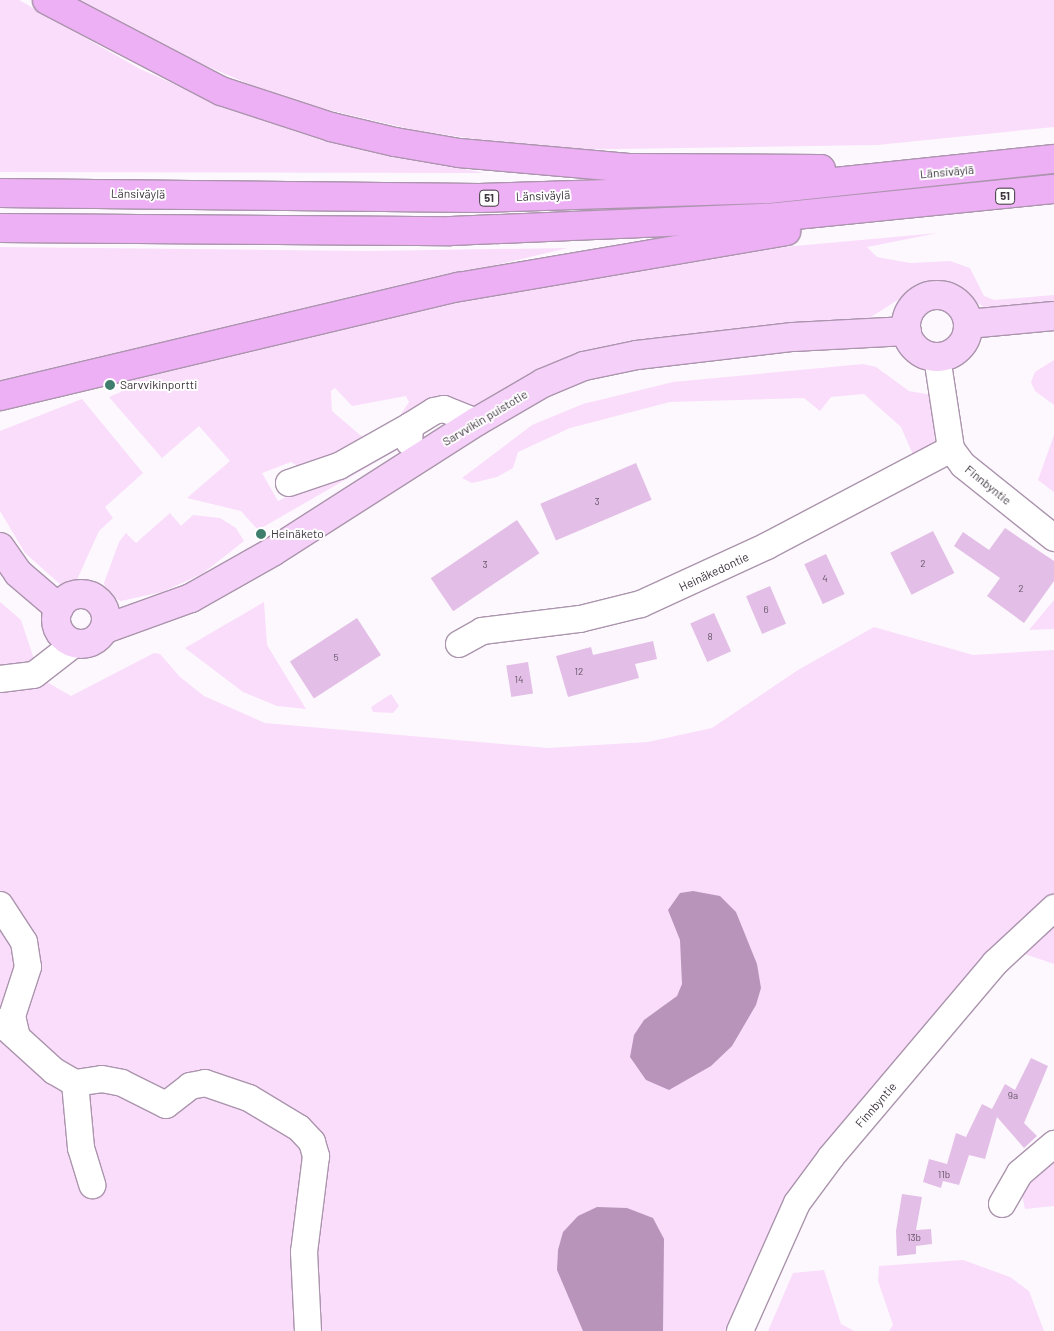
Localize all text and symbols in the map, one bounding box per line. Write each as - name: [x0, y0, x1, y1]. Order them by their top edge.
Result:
- street label: Länsiväylä: [919, 162, 975, 182]
- street label: Länsiväylä: [111, 186, 165, 202]
- street label: Länsiväylä: [516, 188, 570, 204]
- road number: 51: [995, 188, 1015, 205]
- road number: 51: [479, 190, 499, 207]
- place label: Sarvvikinportti: [120, 378, 197, 392]
- marker: Sarvvikinportti: [104, 379, 116, 391]
- street label: Sarvvikin puistotie: [440, 387, 530, 449]
- street label: Finnbyntie: [962, 462, 1014, 508]
- house number: 3: [594, 496, 600, 508]
- place label: Heinäketo: [271, 527, 324, 541]
- marker: Heinäketo: [255, 528, 267, 540]
- street label: Heinäkedontie: [677, 550, 751, 594]
- house number: 2: [920, 558, 926, 570]
- house number: 3: [482, 559, 488, 571]
- house number: 4: [822, 573, 828, 585]
- house number: 2: [1018, 583, 1024, 595]
- house number: 6: [763, 604, 769, 616]
- house number: 8: [707, 631, 713, 643]
- house number: 5: [333, 652, 339, 664]
- house number: 12: [575, 666, 583, 678]
- house number: 14: [514, 674, 524, 686]
- street label: Finnbyntie: [853, 1079, 899, 1131]
- house number: 9a: [1008, 1090, 1018, 1102]
- house number: 11b: [938, 1169, 950, 1181]
- house number: 13b: [907, 1232, 921, 1244]

